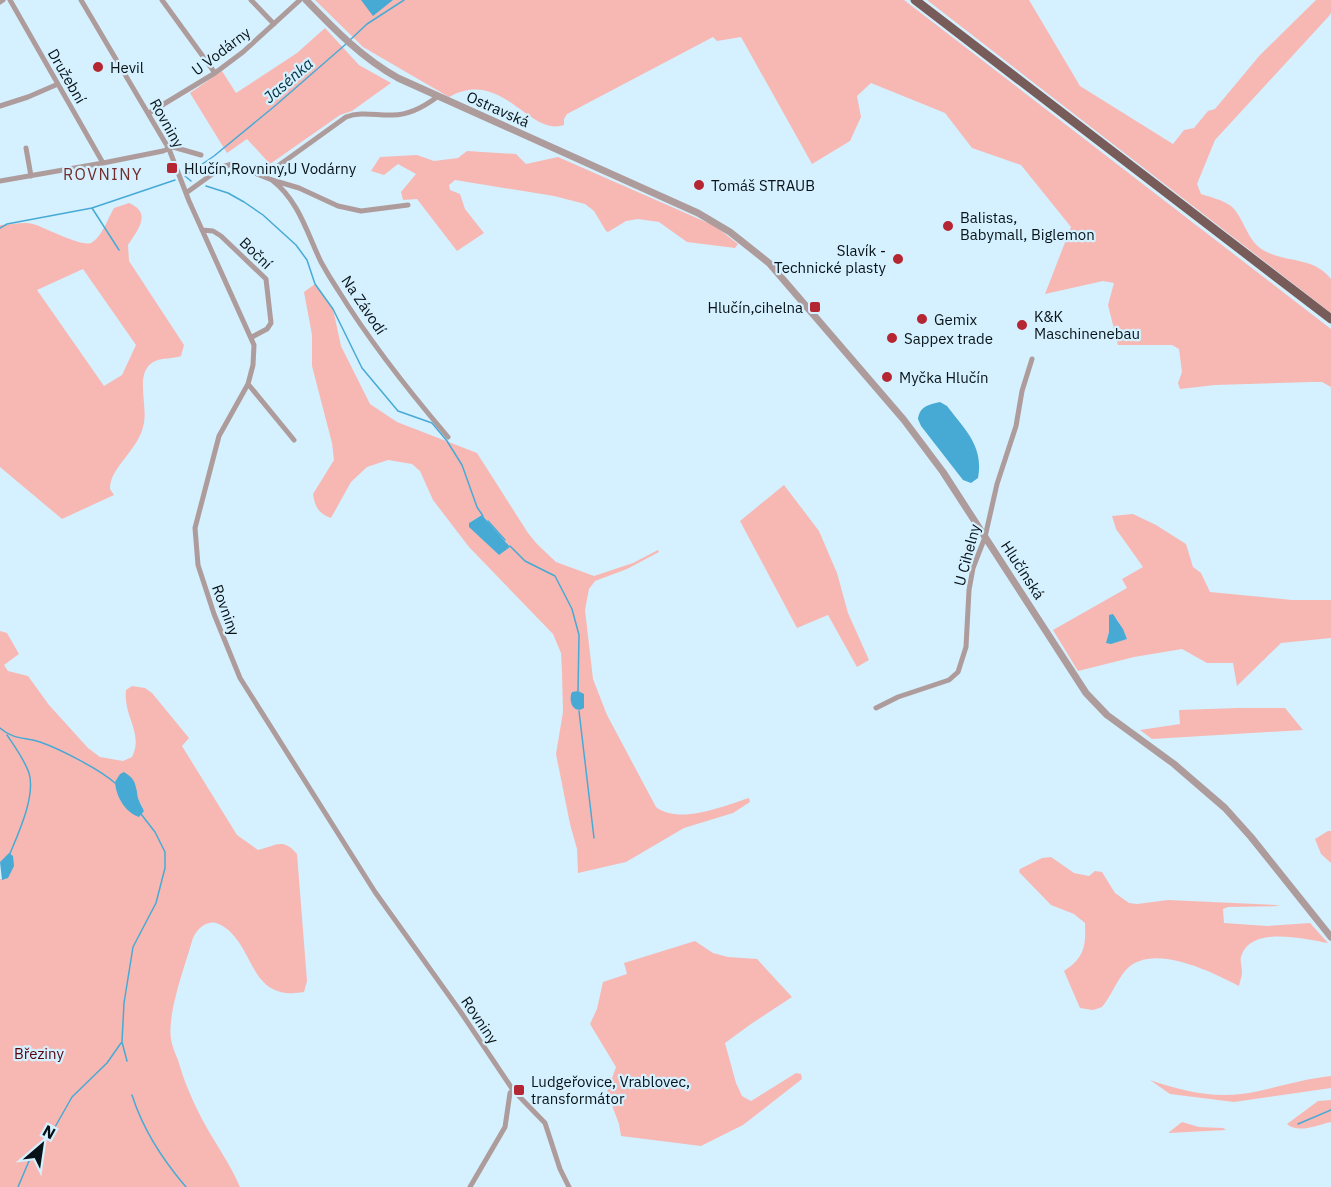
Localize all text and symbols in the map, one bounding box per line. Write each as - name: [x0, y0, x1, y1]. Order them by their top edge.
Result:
- street label: U Vodárny: [188, 22, 255, 79]
- street label: Družební: [44, 45, 90, 107]
- water label: Jasénka: [259, 53, 317, 107]
- place label: Hevil: [110, 58, 144, 77]
- marker: Hevil: [91, 60, 105, 74]
- street label: Ostravská: [464, 87, 532, 131]
- street label: Rovniny: [146, 95, 188, 151]
- place label: Hlučín,Rovniny,U Vodárny: [184, 159, 357, 178]
- marker: Hlučín,Rovniny,U Vodárny: [165, 161, 179, 175]
- district label: ROVNINY: [63, 164, 143, 184]
- place label: Tomáš STRAUB: [711, 176, 815, 195]
- marker: Tomáš STRAUB: [692, 178, 706, 192]
- place label: Balistas, Babymall, Biglemon: [960, 208, 1095, 244]
- marker: Balistas, Babymall, Biglemon: [941, 219, 955, 233]
- street label: Boční: [236, 233, 276, 273]
- place label: Slavík - Technické plasty: [774, 241, 887, 277]
- marker: Slavík - Technické plasty: [891, 252, 905, 266]
- street label: Na Závodí: [337, 272, 391, 338]
- place label: Hlučín,cihelna: [707, 298, 803, 317]
- marker: Hlučín,cihelna: [808, 300, 822, 314]
- place label: K&K Maschinenebau: [1034, 307, 1140, 343]
- place label: Gemix: [934, 310, 978, 329]
- marker: Gemix: [915, 312, 929, 326]
- marker: K&K Maschinenebau: [1015, 318, 1029, 332]
- place label: Sappex trade: [904, 329, 993, 348]
- marker: Sappex trade: [885, 331, 899, 345]
- place label: Myčka Hlučín: [899, 368, 989, 387]
- marker: Myčka Hlučín: [880, 370, 894, 384]
- street label: U Cihelny: [950, 521, 985, 588]
- street label: Hlučínská: [997, 537, 1049, 603]
- street label: Rovniny: [208, 582, 244, 639]
- street label: Rovniny: [457, 993, 503, 1048]
- park label: Březiny: [14, 1044, 65, 1063]
- place label: Ludgeřovice, Vrablovec, transformátor: [531, 1072, 690, 1108]
- marker: Ludgeřovice, Vrablovec, transformátor: [512, 1083, 526, 1097]
- north arrow: [12, 1115, 72, 1175]
- text: N: [39, 1120, 59, 1143]

